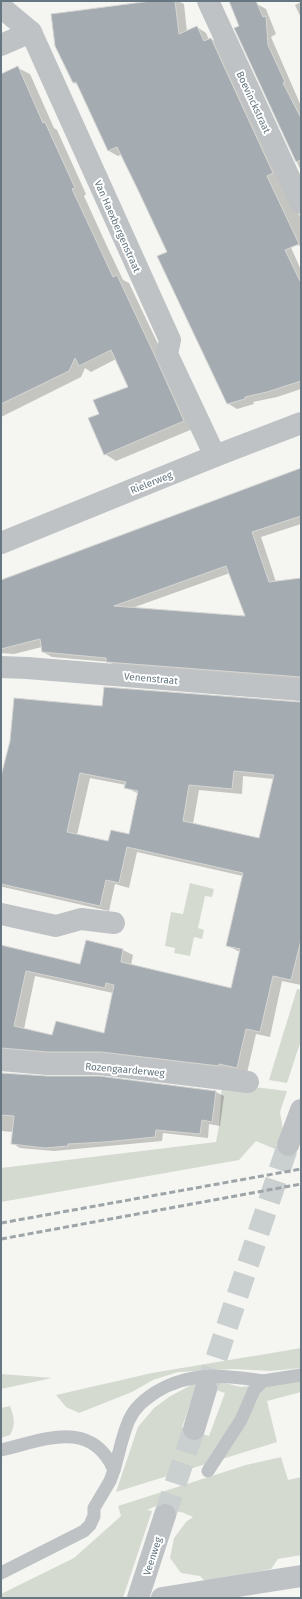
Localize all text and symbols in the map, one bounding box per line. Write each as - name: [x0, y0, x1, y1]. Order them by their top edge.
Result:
- street label: Boevinckstraat: [233, 70, 273, 136]
- street label: Van Haexbergenstraat: [91, 179, 143, 275]
- street label: Rielerweg: [129, 469, 175, 497]
- street label: Venenstraat: [123, 671, 179, 687]
- street label: Rozengaarderweg: [85, 1061, 166, 1080]
- street label: Veenweg: [141, 1535, 165, 1577]

